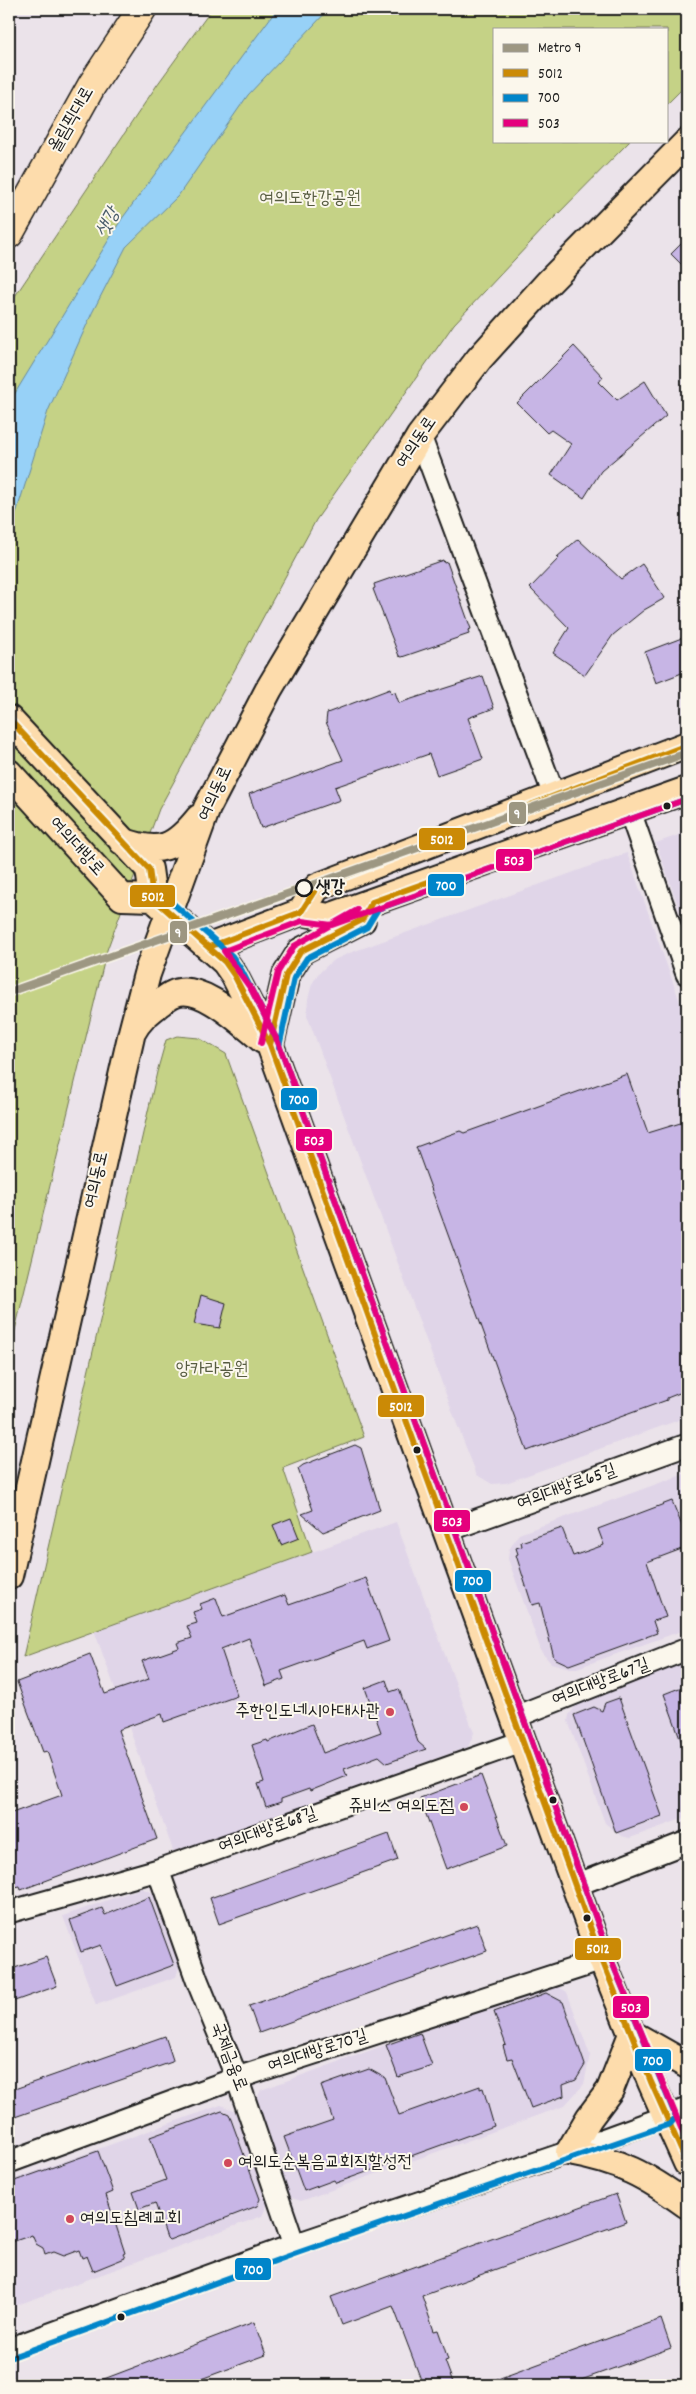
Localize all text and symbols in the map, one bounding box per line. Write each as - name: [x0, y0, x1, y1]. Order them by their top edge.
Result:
- legend: [493, 28, 668, 142]
- text: Metro 9: [538, 38, 581, 60]
- text: 5012: [538, 64, 563, 86]
- street label: 올림픽대로: [43, 82, 101, 158]
- text: 700: [538, 88, 560, 110]
- text: 503: [538, 114, 560, 136]
- park label: 여의도한강공원: [259, 187, 361, 212]
- water label: 샛강: [90, 201, 129, 243]
- street label: 여의동로: [390, 412, 444, 474]
- street label: 여의동로: [192, 762, 240, 826]
- line badge: 9: [508, 801, 527, 825]
- unlabelled marker: [662, 801, 672, 811]
- text: 9: [514, 805, 520, 825]
- street label: 여의대방로: [42, 812, 110, 882]
- line badge: 5012: [418, 827, 466, 851]
- text: 5012: [430, 831, 454, 851]
- line badge: 503: [495, 848, 533, 872]
- text: 503: [504, 852, 524, 872]
- line badge: 700: [427, 873, 465, 897]
- place label: 샛강: [315, 876, 345, 901]
- text: 700: [436, 877, 456, 897]
- marker: 샛강: [295, 879, 313, 897]
- line badge: 5012: [129, 884, 176, 908]
- text: 5012: [141, 888, 165, 908]
- line badge: 9: [169, 920, 188, 944]
- text: 9: [175, 924, 181, 944]
- line badge: 700: [280, 1087, 318, 1111]
- text: 700: [289, 1091, 309, 1111]
- line badge: 503: [295, 1128, 333, 1152]
- text: 503: [304, 1132, 324, 1152]
- street label: 여의동로: [78, 1149, 116, 1211]
- park label: 앙카라공원: [176, 1358, 248, 1383]
- line badge: 5012: [377, 1394, 425, 1418]
- text: 5012: [389, 1398, 413, 1418]
- unlabelled marker: [412, 1445, 422, 1455]
- street label: 여의대방로65길: [514, 1458, 621, 1518]
- line badge: 503: [433, 1509, 471, 1533]
- text: 503: [442, 1513, 462, 1533]
- line badge: 700: [454, 1569, 492, 1593]
- text: 700: [463, 1572, 483, 1592]
- street label: 여의대방로67길: [549, 1653, 654, 1713]
- place label: 주한인도네시아대사관: [235, 1700, 380, 1725]
- marker: 주한인도네시아대사관: [384, 1706, 396, 1718]
- place label: 쥬비스 여의도점: [348, 1795, 455, 1820]
- unlabelled marker: [548, 1795, 558, 1805]
- street label: 여의대방로68길: [215, 1801, 321, 1860]
- marker: 쥬비스 여의도점: [458, 1801, 470, 1813]
- unlabelled marker: [582, 1913, 592, 1923]
- line badge: 5012: [574, 1937, 622, 1961]
- text: 5012: [586, 1940, 610, 1960]
- line badge: 503: [612, 1995, 650, 2019]
- text: 503: [621, 1999, 641, 2019]
- street label: 국제금융로: [203, 2019, 253, 2095]
- street label: 여의대방로70길: [265, 2024, 372, 2080]
- line badge: 700: [634, 2048, 672, 2072]
- text: 700: [643, 2052, 663, 2072]
- place label: 여의도순복음교회직할성전: [238, 2151, 412, 2176]
- marker: 여의도순복음교회직할성전: [222, 2157, 234, 2169]
- place label: 여의도침례교회: [80, 2207, 181, 2232]
- marker: 여의도침례교회: [64, 2213, 76, 2225]
- line badge: 700: [234, 2257, 272, 2281]
- text: 700: [243, 2261, 263, 2281]
- unlabelled marker: [116, 2312, 126, 2322]

